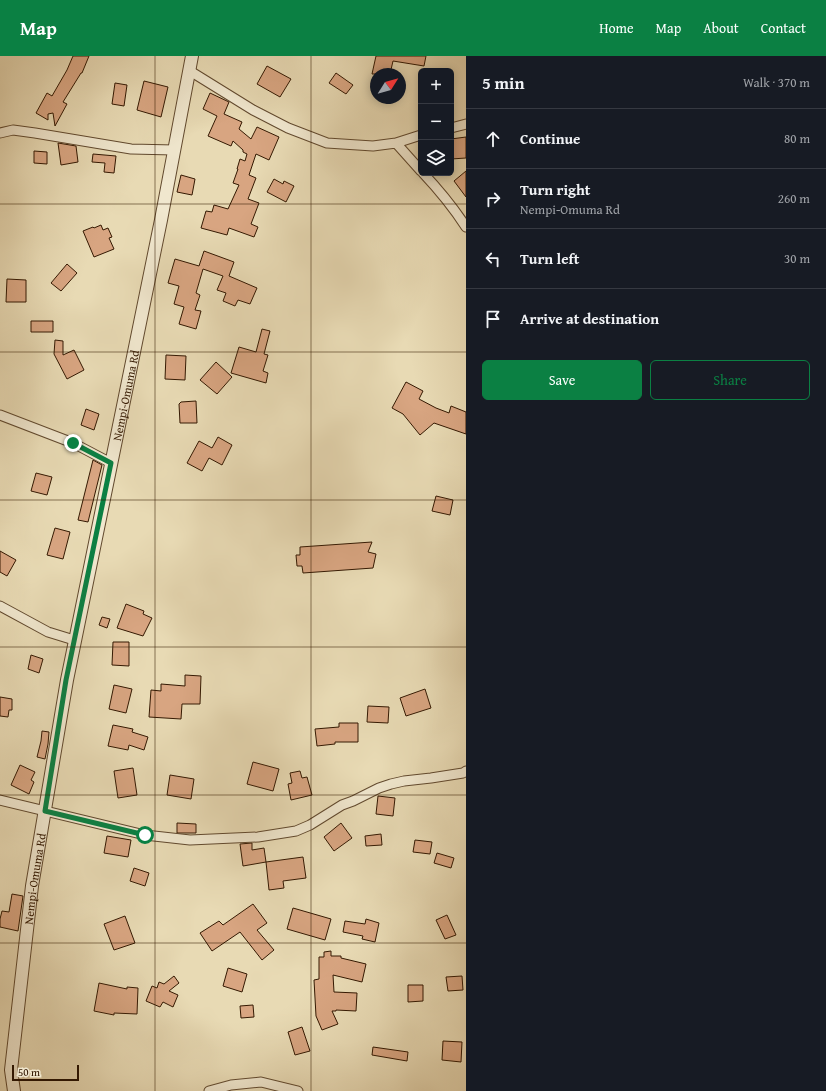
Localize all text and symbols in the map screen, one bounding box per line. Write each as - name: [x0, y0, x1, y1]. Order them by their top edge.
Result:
- text: Map: [20, 14, 57, 42]
- text: Home: [599, 18, 634, 38]
- text: Map: [656, 18, 681, 38]
- text: About: [703, 18, 739, 38]
- text: Contact: [761, 18, 806, 38]
- north arrow: [370, 68, 406, 104]
- map controls: [418, 68, 454, 176]
- button: +: [418, 68, 454, 104]
- text: 5 min: [482, 70, 524, 95]
- text: Walk · 370 m: [743, 73, 810, 92]
- button: −: [418, 104, 454, 140]
- icon: ahead: [482, 128, 504, 150]
- text: Continue: [520, 128, 581, 149]
- text: 80 m: [784, 129, 810, 148]
- button: layers: [418, 140, 454, 176]
- text: Turn right: [520, 179, 591, 200]
- icon: right: [482, 188, 504, 210]
- text: 260 m: [778, 189, 810, 208]
- text: Nempi-Omuma Rd: [520, 200, 620, 219]
- icon: left: [482, 248, 504, 270]
- text: Turn left: [520, 248, 579, 269]
- text: 30 m: [784, 249, 810, 268]
- icon: arrive: [482, 308, 504, 330]
- text: Arrive at destination: [520, 308, 659, 329]
- street label: Nempi-Omuma Rd: [108, 348, 143, 442]
- button: Save: [482, 360, 642, 400]
- button: Share: [650, 360, 810, 400]
- route end: [64, 434, 82, 452]
- route start: [136, 826, 154, 844]
- street label: Nempi-Omuma Rd: [19, 831, 49, 925]
- scale bar: [12, 1063, 79, 1082]
- text: 50 m: [18, 1064, 40, 1080]

